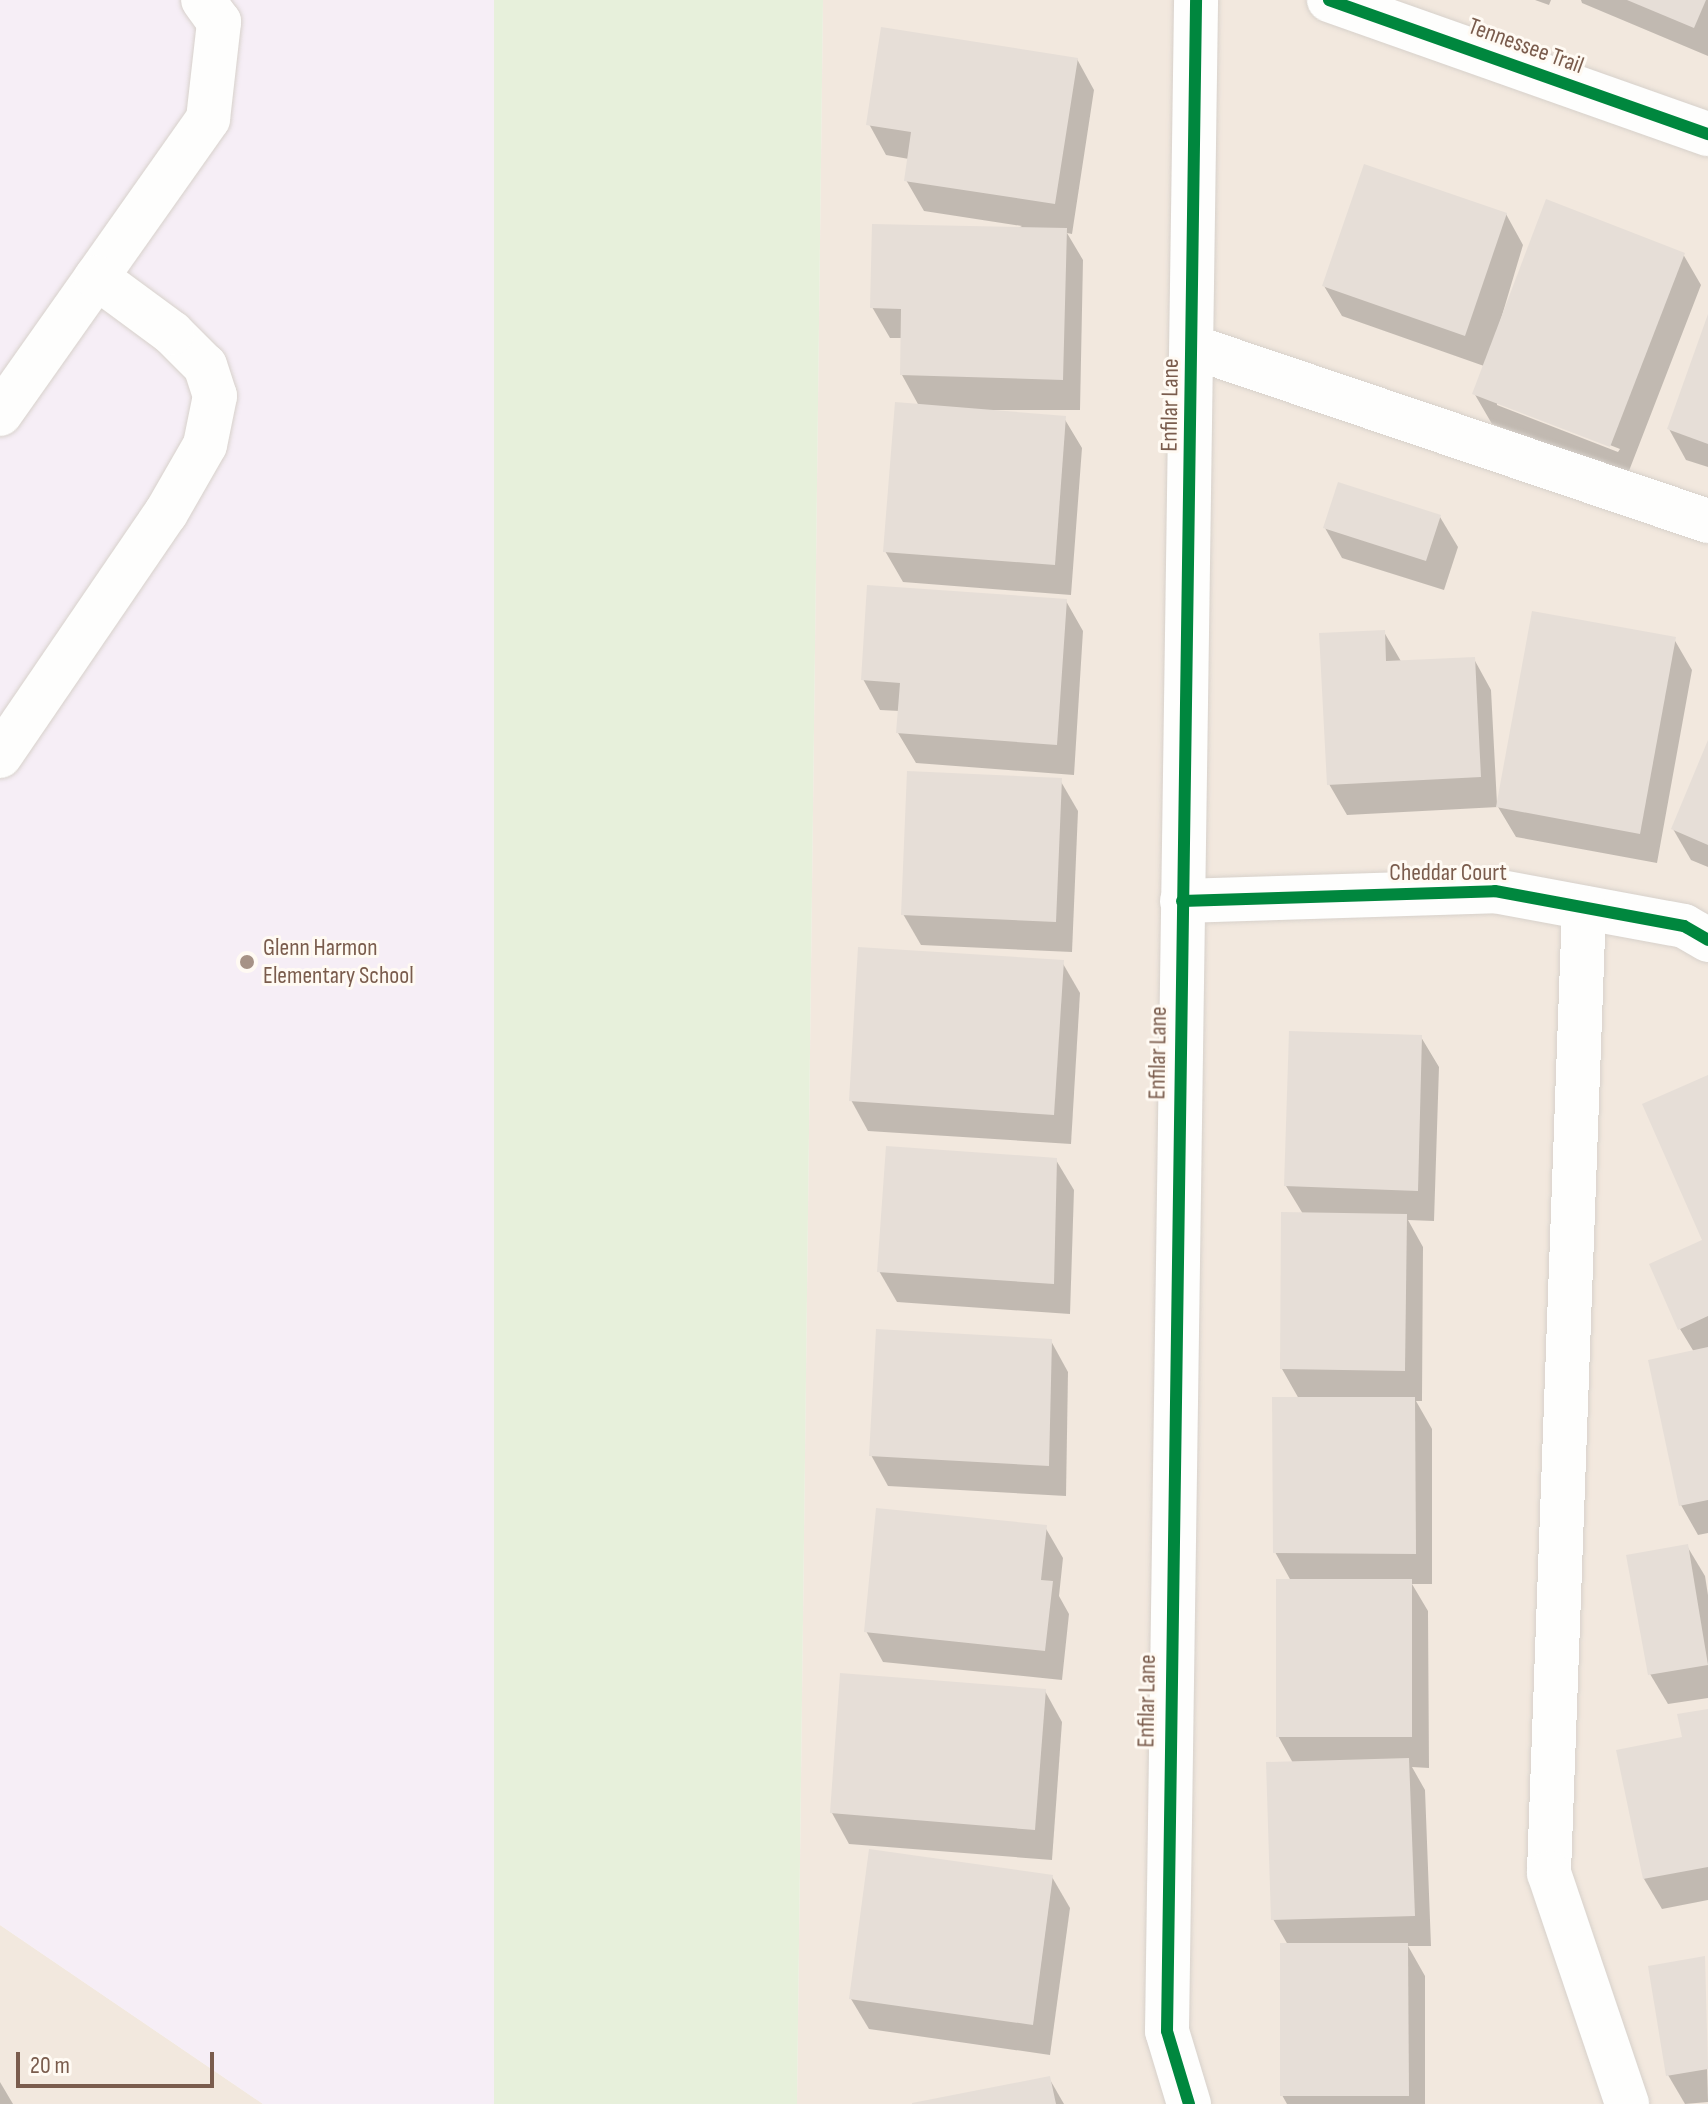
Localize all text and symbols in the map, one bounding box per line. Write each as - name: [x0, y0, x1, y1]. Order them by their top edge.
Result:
- street label: Tennessee Trail: [1464, 12, 1588, 80]
- street label: Enfilar Lane: [1155, 358, 1185, 452]
- street label: Cheddar Court: [1389, 859, 1507, 887]
- place label: Glenn Harmon Elementary School: [263, 934, 414, 990]
- marker: Glenn Harmon Elementary School: [238, 953, 256, 971]
- street label: Enfilar Lane: [1143, 1006, 1173, 1100]
- street label: Enfilar Lane: [1132, 1654, 1162, 1748]
- scale bar: [20, 2036, 218, 2086]
- text: 20 m: [30, 2051, 70, 2080]

